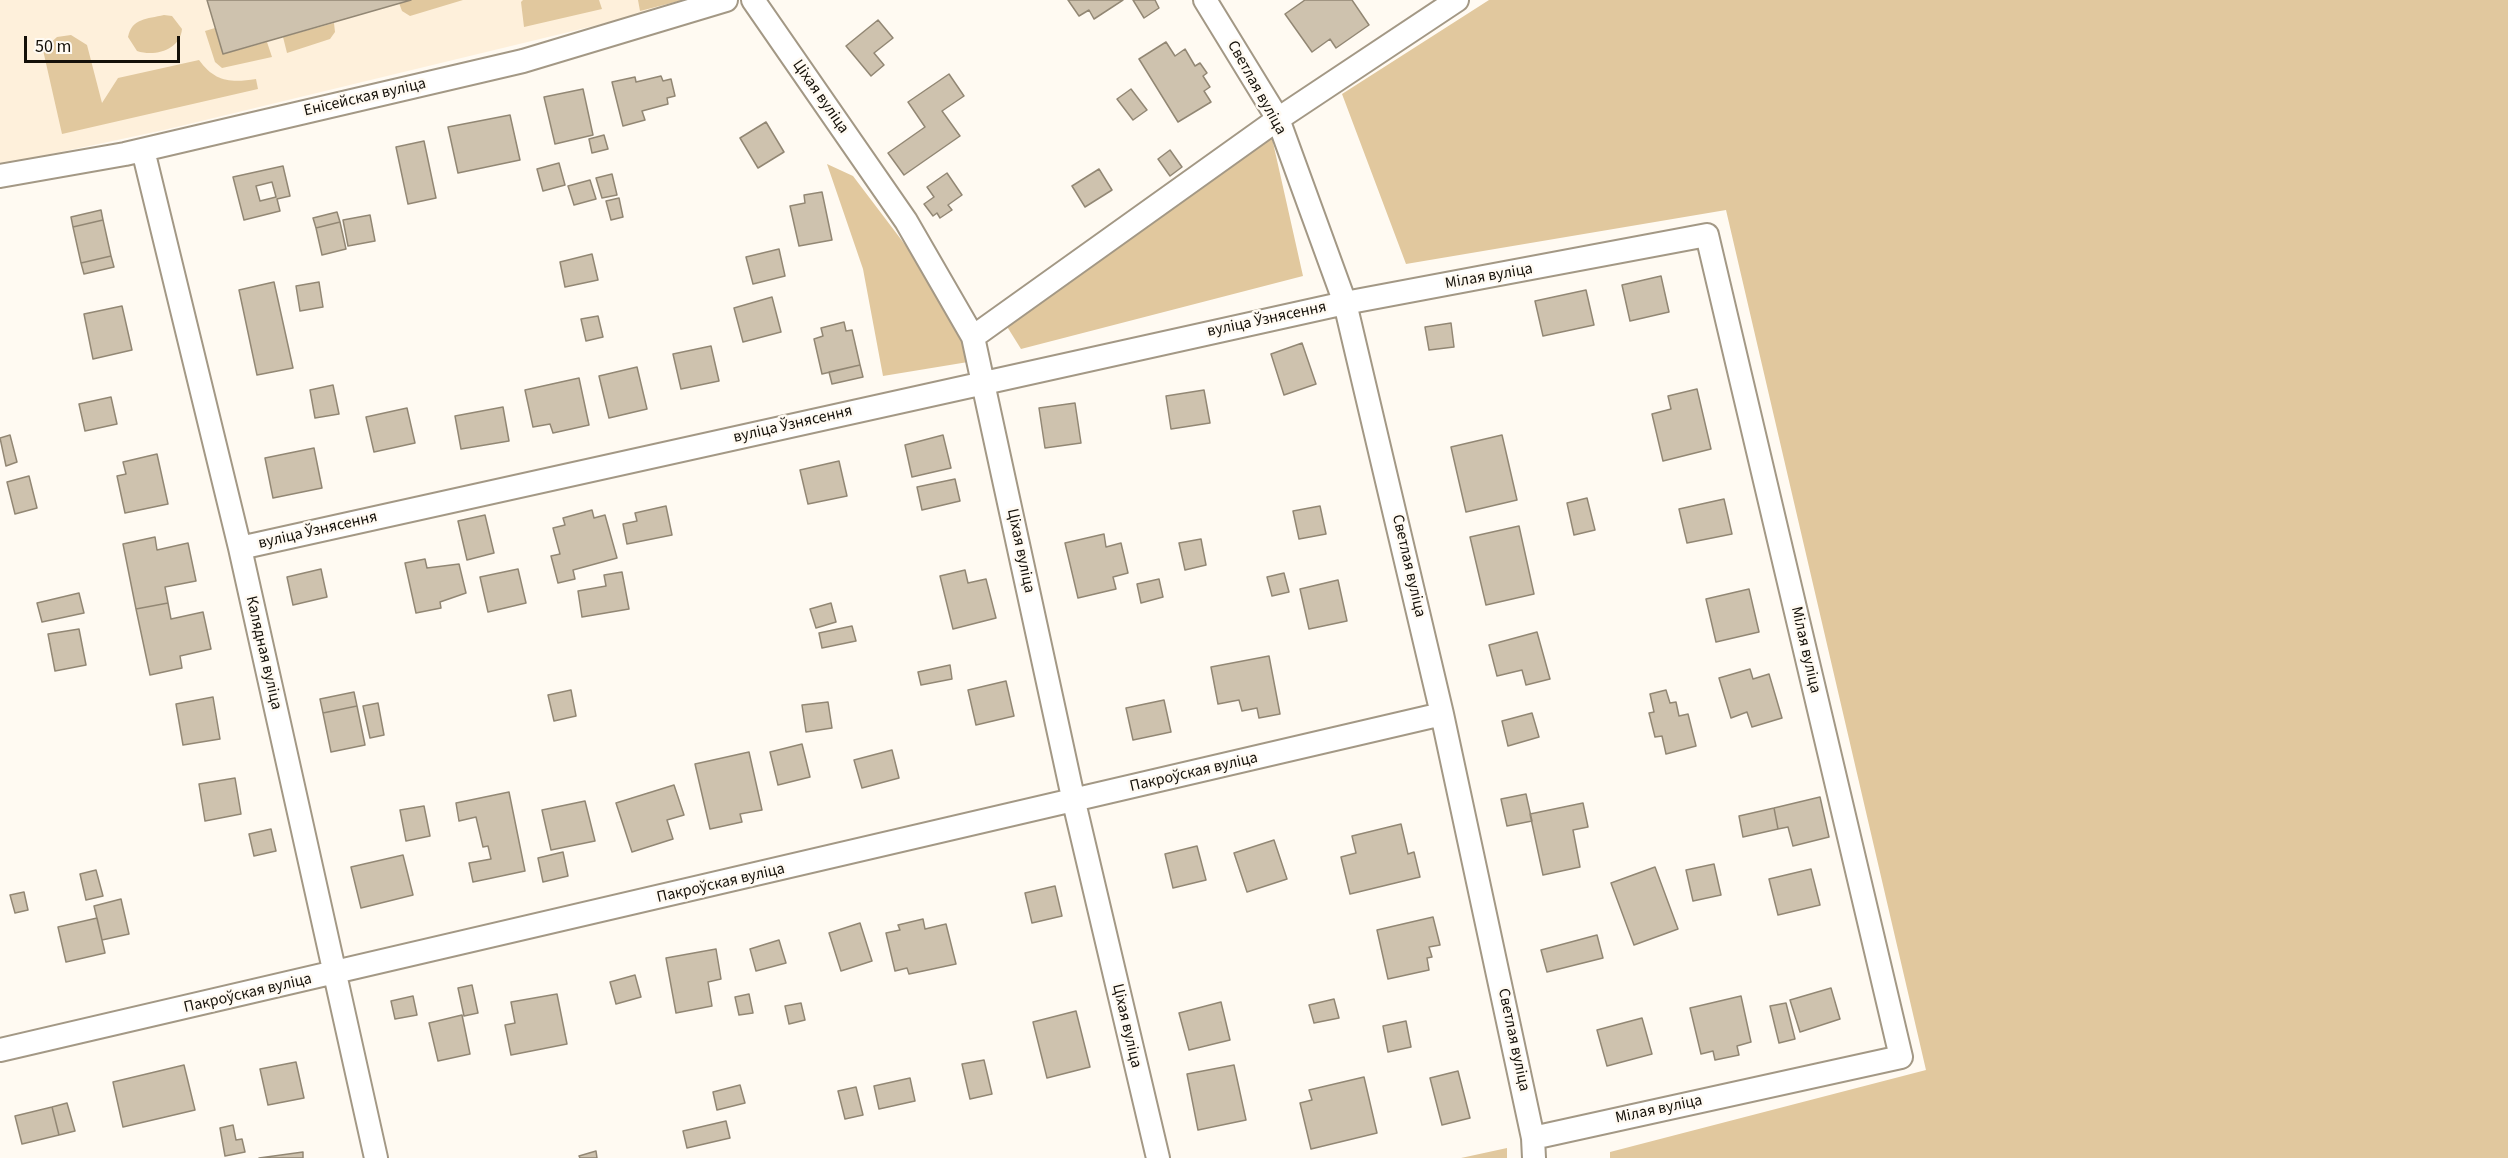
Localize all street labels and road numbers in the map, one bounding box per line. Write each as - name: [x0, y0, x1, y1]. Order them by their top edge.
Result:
- street label: Светлая вуліца: [1222, 38, 1290, 138]
- street label: Ціхая вуліца: [788, 56, 852, 138]
- street label: Енісейская вуліца: [302, 75, 428, 121]
- street label: Мілая вуліца: [1444, 260, 1534, 294]
- street label: вуліца Ўзнясення: [1206, 298, 1328, 342]
- street label: вуліца Ўзнясення: [732, 402, 854, 448]
- street label: Ціхая вуліца: [1002, 507, 1038, 595]
- street label: вуліца Ўзнясення: [257, 508, 379, 554]
- street label: Светлая вуліца: [1387, 513, 1429, 619]
- street label: Калядная вуліца: [241, 594, 285, 712]
- street label: Мілая вуліца: [1786, 605, 1824, 695]
- street label: Пакроўская вуліца: [1128, 749, 1260, 797]
- street label: Пакроўская вуліца: [655, 860, 787, 908]
- street label: Пакроўская вуліца: [182, 970, 314, 1018]
- street label: Ціхая вуліца: [1107, 982, 1145, 1070]
- street label: Светлая вуліца: [1493, 987, 1533, 1093]
- street label: Мілая вуліца: [1614, 1091, 1704, 1129]

